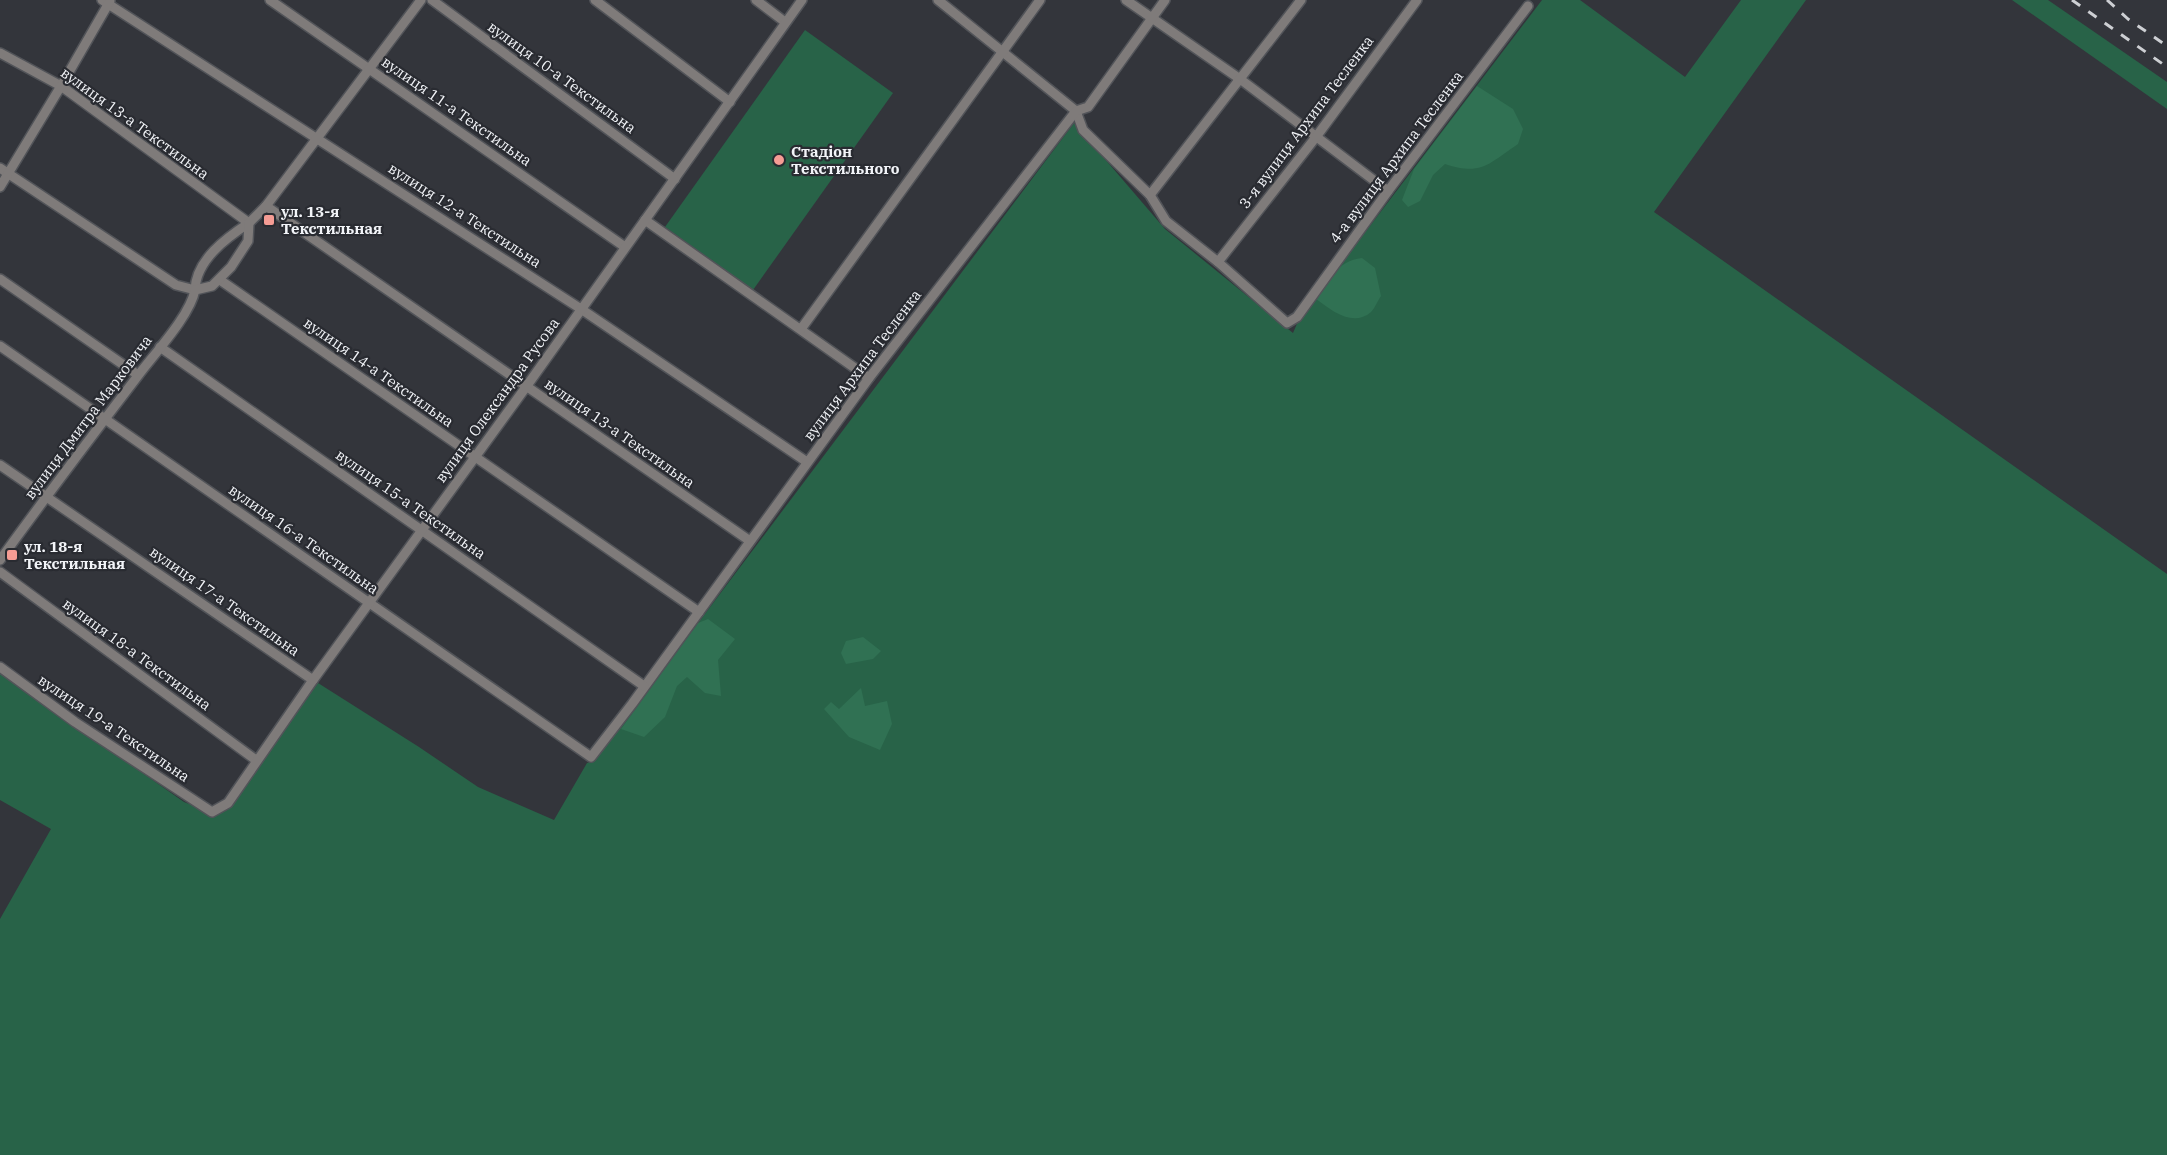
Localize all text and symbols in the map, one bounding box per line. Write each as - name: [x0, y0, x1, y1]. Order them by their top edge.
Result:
- street label: вулиця 10-а Текстильна: [484, 17, 640, 137]
- street label: 3-я вулиця Архипа Тесленка: [1235, 32, 1377, 212]
- street label: вулиця 11-а Текстильна: [378, 52, 536, 170]
- street label: вулиця 13-а Текстильна: [57, 63, 213, 183]
- street label: 4-а вулиця Архипа Тесленка: [1325, 67, 1467, 247]
- place label: Стадіон Текстильного: [791, 142, 900, 178]
- marker: Стадіон Текстильного: [772, 153, 786, 167]
- street label: вулиця 12-а Текстильна: [385, 158, 545, 272]
- place label: ул. 13-я Текстильная: [280, 202, 382, 238]
- marker: ул. 13-я Текстильная: [262, 213, 276, 227]
- street label: вулиця Архипа Тесленка: [799, 286, 925, 444]
- street label: вулиця 14-а Текстильна: [300, 313, 458, 431]
- street label: вулиця Олександра Русова: [431, 314, 563, 486]
- street label: вулиця Дмитра Марковича: [20, 331, 156, 503]
- street label: вулиця 13-а Текстильна: [541, 374, 699, 492]
- street label: вулиця 15-а Текстильна: [332, 445, 490, 563]
- street label: вулиця 16-а Текстильна: [225, 480, 383, 598]
- place label: ул. 18-я Текстильная: [23, 537, 125, 573]
- street label: вулиця 17-а Текстильна: [146, 542, 304, 660]
- marker: ул. 18-я Текстильная: [5, 548, 19, 562]
- street label: вулиця 18-а Текстильна: [59, 594, 215, 714]
- street label: вулиця 19-а Текстильна: [35, 670, 193, 786]

